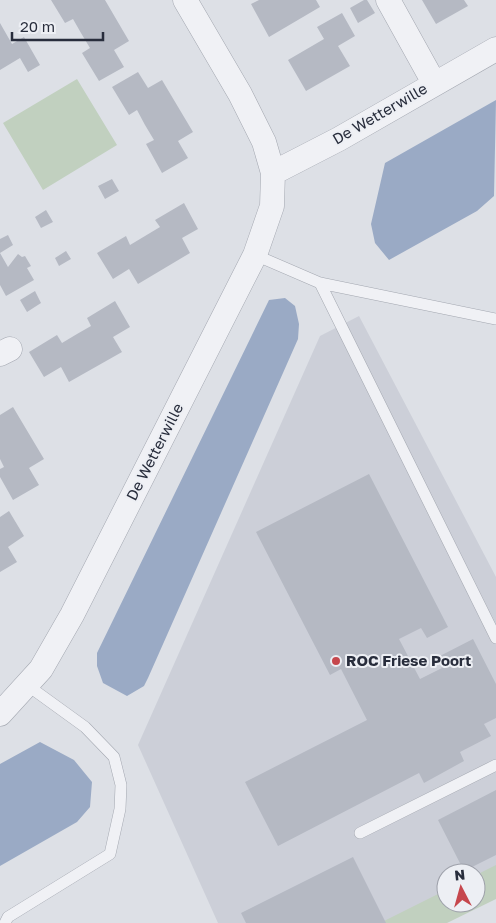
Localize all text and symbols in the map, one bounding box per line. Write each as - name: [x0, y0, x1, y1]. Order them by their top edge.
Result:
- scale bar: [12, 10, 104, 42]
- text: 20 m: [20, 17, 55, 35]
- street label: De Wetterwille: [329, 79, 430, 148]
- street label: De Wetterwille: [122, 400, 186, 503]
- place label: ROC Friese Poort: [346, 651, 471, 669]
- marker: ROC Friese Poort: [330, 655, 342, 667]
- north arrow: [436, 863, 486, 913]
- text: N: [453, 866, 466, 884]

